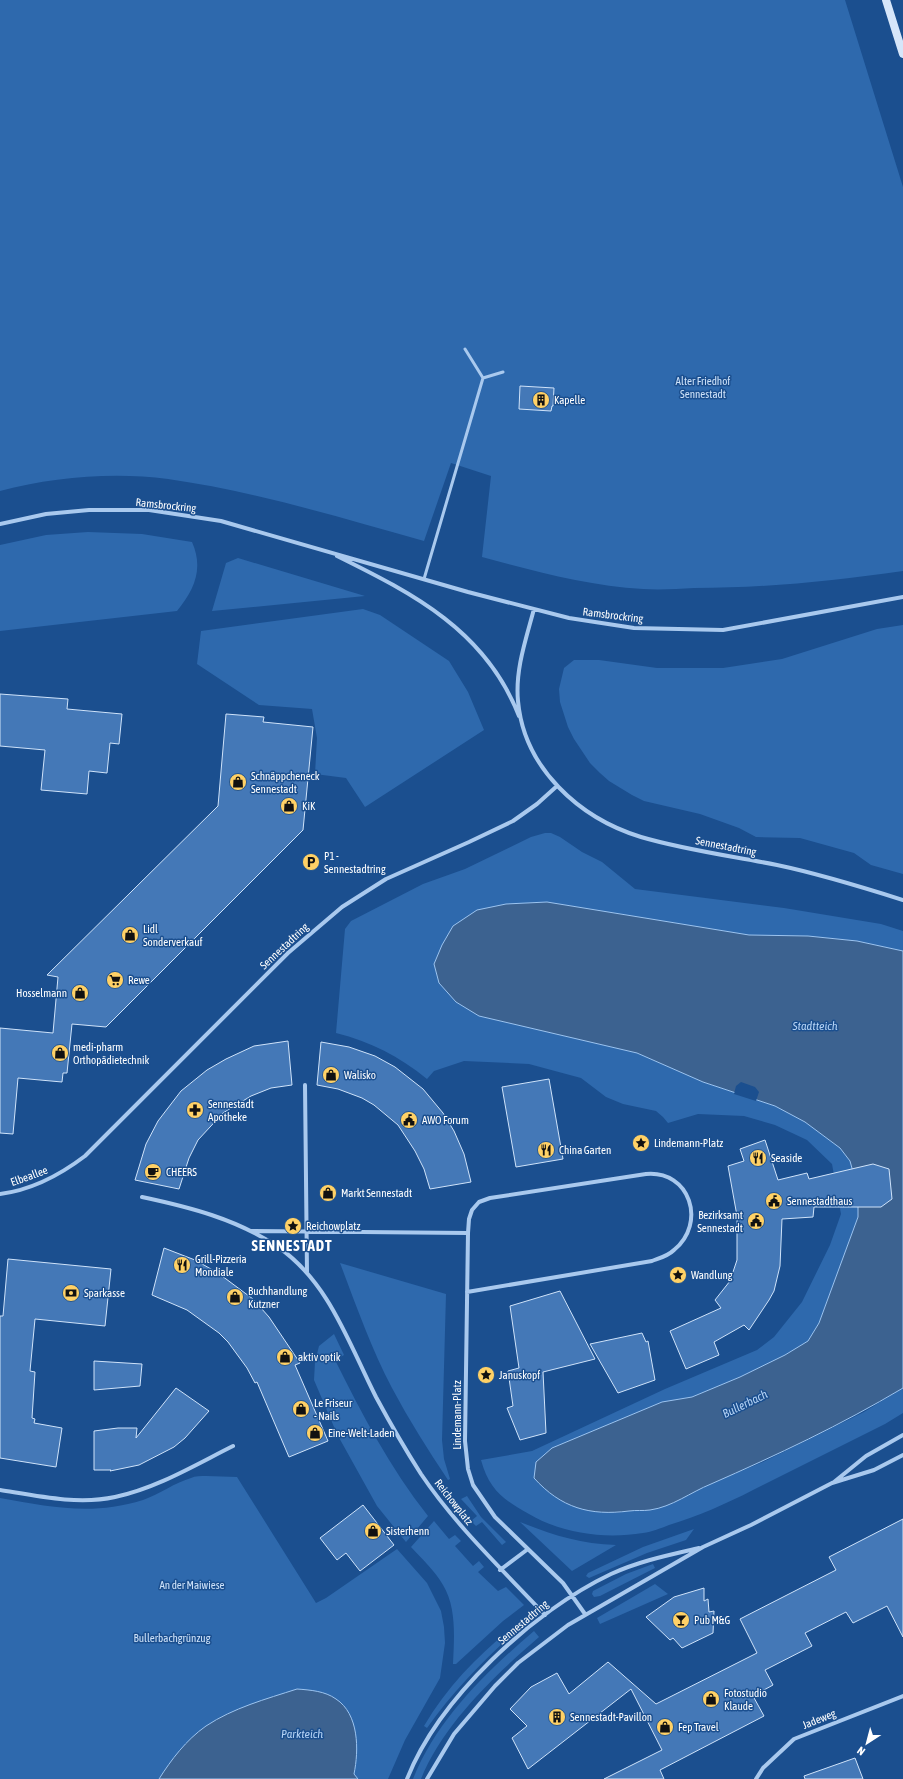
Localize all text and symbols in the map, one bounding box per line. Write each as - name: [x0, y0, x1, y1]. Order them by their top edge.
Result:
- park label: Alter Friedhof Sennestadt: [676, 375, 730, 400]
- building icon: Kapelle: [531, 390, 551, 410]
- place label: Kapelle: [554, 394, 585, 406]
- street label: Ramsbrockring: [135, 496, 197, 514]
- street label: Ramsbrockring: [582, 605, 644, 625]
- place label: Schnäppcheneck Sennestadt: [251, 770, 320, 795]
- shop icon: Schnäppcheneck Sennestadt: [228, 772, 248, 792]
- shop icon: KiK: [279, 796, 299, 816]
- place label: KiK: [302, 800, 316, 812]
- street label: Sennestadtring: [695, 834, 758, 858]
- place label: P1 - Sennestadtring: [324, 850, 386, 875]
- parking icon: P1 - Sennestadtring: [301, 852, 321, 872]
- street label: Sennestadtring: [257, 920, 311, 971]
- place label: Lidl Sonderverkauf: [143, 923, 203, 948]
- shop icon: Lidl Sonderverkauf: [120, 925, 140, 945]
- supermarket icon: Rewe: [105, 970, 125, 990]
- place label: Rewe: [128, 974, 150, 986]
- shop icon: Hosselmann: [70, 983, 90, 1003]
- place label: Hosselmann: [16, 987, 67, 999]
- water label: Stadtteich: [792, 1019, 838, 1033]
- place label: medi-pharm Orthopädietechnik: [73, 1041, 150, 1066]
- shop icon: medi-pharm Orthopädietechnik: [50, 1043, 70, 1063]
- shop icon: Walisko: [321, 1065, 341, 1085]
- place label: Walisko: [344, 1069, 376, 1081]
- place label: Sennestadt Apotheke: [208, 1098, 254, 1123]
- pharmacy icon: Sennestadt Apotheke: [185, 1100, 205, 1120]
- public building icon: AWO Forum: [399, 1110, 419, 1130]
- place label: AWO Forum: [422, 1114, 469, 1126]
- place icon: Lindemann-Platz: [631, 1133, 651, 1153]
- place label: Lindemann-Platz: [654, 1137, 723, 1149]
- restaurant icon: China Garten: [536, 1140, 556, 1160]
- place label: China Garten: [559, 1144, 611, 1156]
- restaurant icon: Seaside: [748, 1148, 768, 1168]
- place label: Seaside: [771, 1152, 802, 1164]
- cafe icon: CHEERS: [143, 1162, 163, 1182]
- street label: Elbeallee: [9, 1164, 49, 1188]
- place label: CHEERS: [166, 1166, 197, 1178]
- shop icon: Markt Sennestadt: [318, 1183, 338, 1203]
- place label: Markt Sennestadt: [341, 1187, 412, 1199]
- public building icon: Sennestadthaus: [764, 1191, 784, 1211]
- place label: Sennestadthaus: [787, 1195, 853, 1207]
- place label: Bezirksamt Sennestadt: [697, 1209, 743, 1234]
- public building icon: Bezirksamt Sennestadt: [746, 1211, 766, 1231]
- place icon: Reichowplatz: [283, 1216, 303, 1236]
- place label: Reichowplatz: [306, 1220, 360, 1232]
- district label: SENNESTADT: [251, 1237, 333, 1254]
- place label: Grill-Pizzeria Mondiale: [195, 1253, 247, 1278]
- restaurant icon: Grill-Pizzeria Mondiale: [172, 1255, 192, 1275]
- place icon: Wandlung: [668, 1265, 688, 1285]
- place label: Wandlung: [691, 1269, 733, 1281]
- bank icon: Sparkasse: [61, 1283, 81, 1303]
- place label: Buchhandlung Kutzner: [248, 1285, 307, 1310]
- place label: Sparkasse: [84, 1287, 125, 1299]
- shop icon: Buchhandlung Kutzner: [225, 1287, 245, 1307]
- shop icon: aktiv optik: [275, 1347, 295, 1367]
- place label: aktiv optik: [298, 1351, 341, 1363]
- place icon: Januskopf: [476, 1365, 496, 1385]
- place label: Januskopf: [499, 1369, 540, 1381]
- street label: Lindemann-Platz: [451, 1380, 463, 1450]
- water label: Bullerbach: [720, 1387, 770, 1421]
- place label: Le Friseur - Nails: [314, 1397, 353, 1422]
- shop icon: Le Friseur - Nails: [291, 1399, 311, 1419]
- shop icon: Eine-Welt-Laden: [305, 1423, 325, 1443]
- place label: Eine-Welt-Laden: [328, 1427, 395, 1439]
- street label: Reichowplatz: [433, 1477, 476, 1527]
- shop icon: Sisterhenn: [363, 1521, 383, 1541]
- place label: Sisterhenn: [386, 1525, 429, 1537]
- park label: An der Maiwiese: [159, 1579, 225, 1591]
- street label: Sennestadtring: [496, 1597, 551, 1646]
- bar icon: Pub M&G: [671, 1610, 691, 1630]
- place label: Pub M&G: [694, 1614, 731, 1626]
- park label: Bullerbachgrünzug: [134, 1632, 211, 1644]
- place label: Fotostudio Klaude: [724, 1687, 767, 1712]
- shop icon: Fotostudio Klaude: [701, 1689, 721, 1709]
- building icon: Sennestadt-Pavillon: [547, 1707, 567, 1727]
- street label: Jadeweg: [801, 1707, 838, 1731]
- place label: Sennestadt-Pavillon: [570, 1711, 652, 1723]
- shop icon: Fep Travel: [655, 1717, 675, 1737]
- place label: Fep Travel: [678, 1721, 719, 1733]
- north arrow: [847, 1723, 887, 1763]
- water label: Parkteich: [281, 1727, 323, 1741]
- text: N: [855, 1744, 867, 1758]

